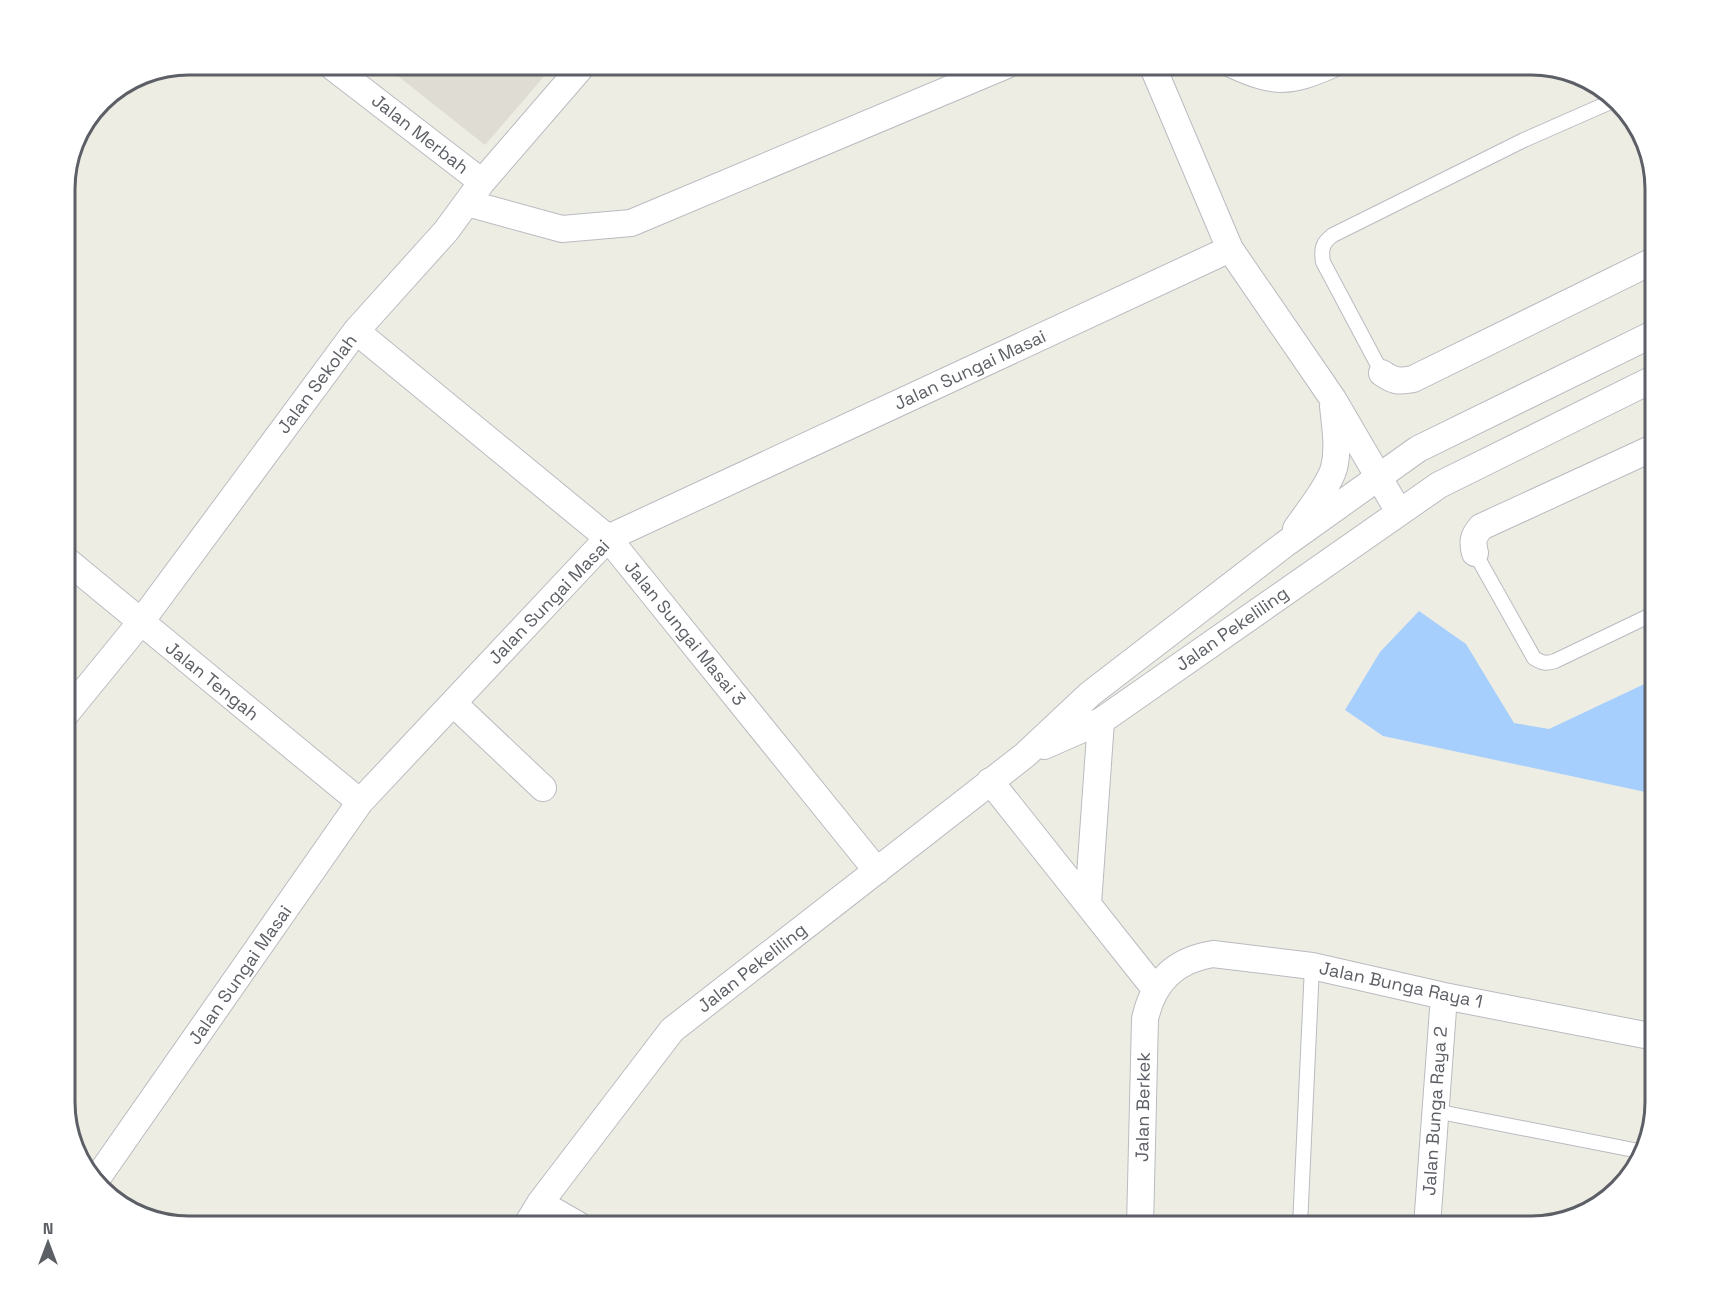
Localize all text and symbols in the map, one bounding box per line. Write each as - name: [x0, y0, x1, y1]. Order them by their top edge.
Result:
- street label: Jalan Merbah: [367, 89, 473, 179]
- street label: Jalan Sungai Masai: [890, 324, 1049, 415]
- street label: Jalan Sekolah: [272, 329, 362, 438]
- street label: Jalan Sungai Masai: [483, 534, 614, 669]
- street label: Jalan Sungai Masai 3: [620, 555, 751, 710]
- street label: Jalan Pekeliling: [1171, 581, 1292, 676]
- street label: Jalan Tengah: [161, 636, 264, 725]
- street label: Jalan Sungai Masai: [183, 901, 296, 1049]
- street label: Jalan Pekeliling: [692, 918, 811, 1017]
- street label: Jalan Bunga Raya 1: [1317, 956, 1485, 1013]
- street label: Jalan Bunga Raya 2: [1417, 1025, 1452, 1196]
- street label: Jalan Berkek: [1130, 1052, 1155, 1162]
- north arrow: [18, 1213, 78, 1273]
- text: N: [43, 1218, 53, 1239]

